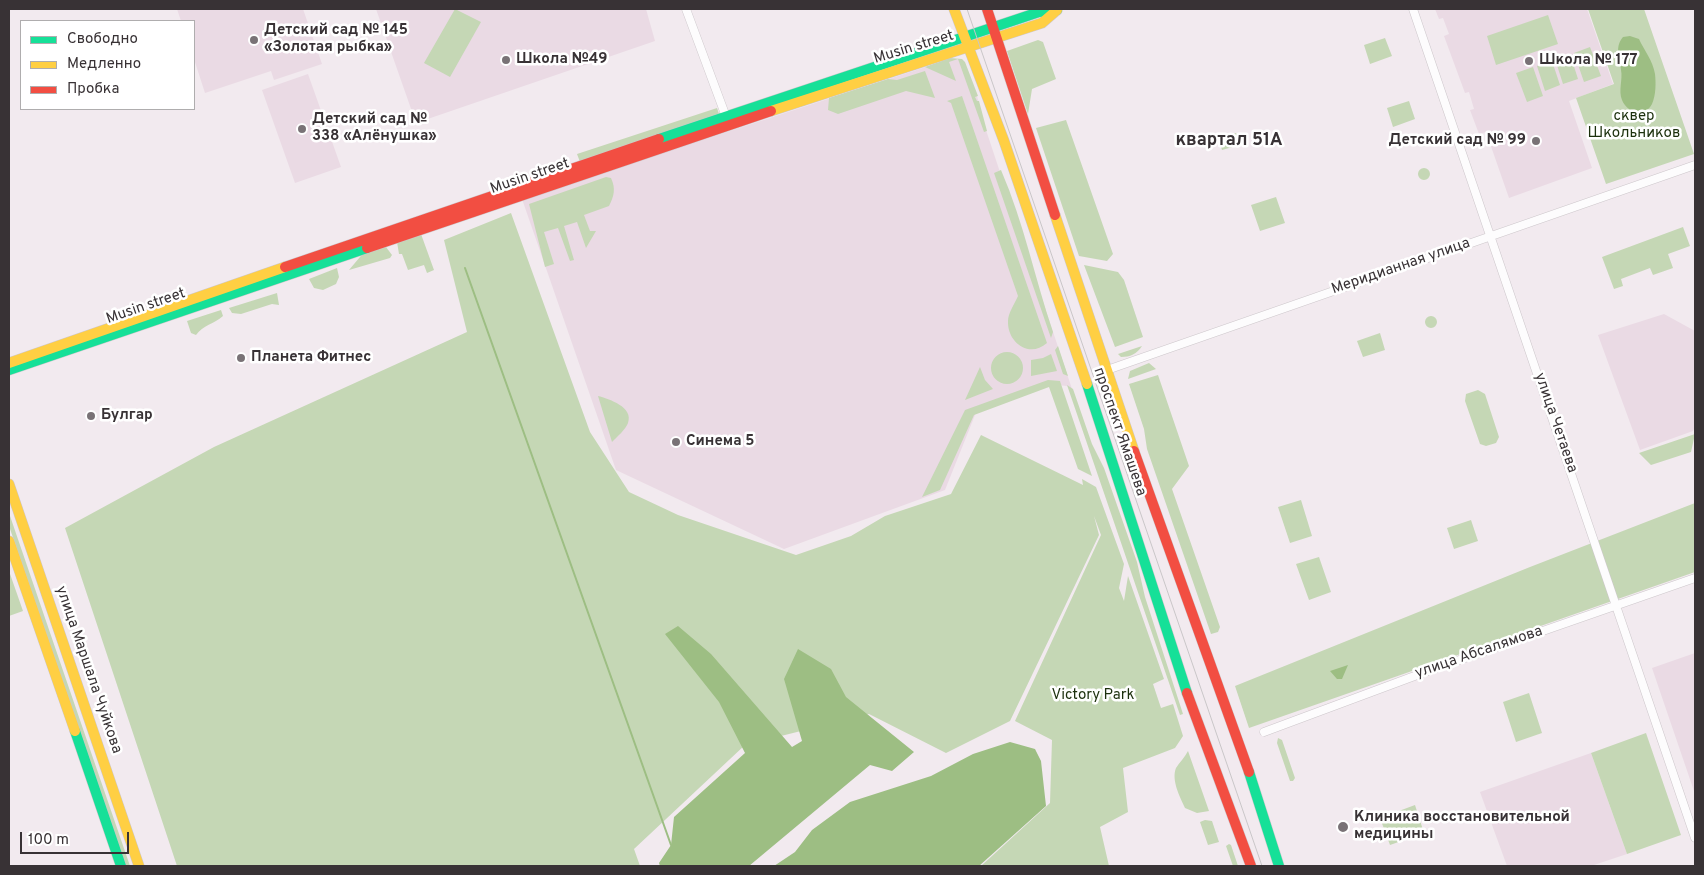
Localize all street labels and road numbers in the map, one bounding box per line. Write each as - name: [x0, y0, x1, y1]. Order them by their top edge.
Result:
- street label: Musin street: [872, 27, 956, 69]
- street label: Musin street: [488, 155, 572, 199]
- street label: Меридианная улица: [1329, 235, 1473, 299]
- street label: Musin street: [104, 285, 188, 329]
- street label: проспект Ямашева: [1089, 365, 1149, 499]
- street label: улица Четаева: [1529, 371, 1581, 475]
- street label: улица Маршала Чуйкова: [51, 584, 125, 756]
- street label: улица Абсалямова: [1413, 623, 1545, 683]

